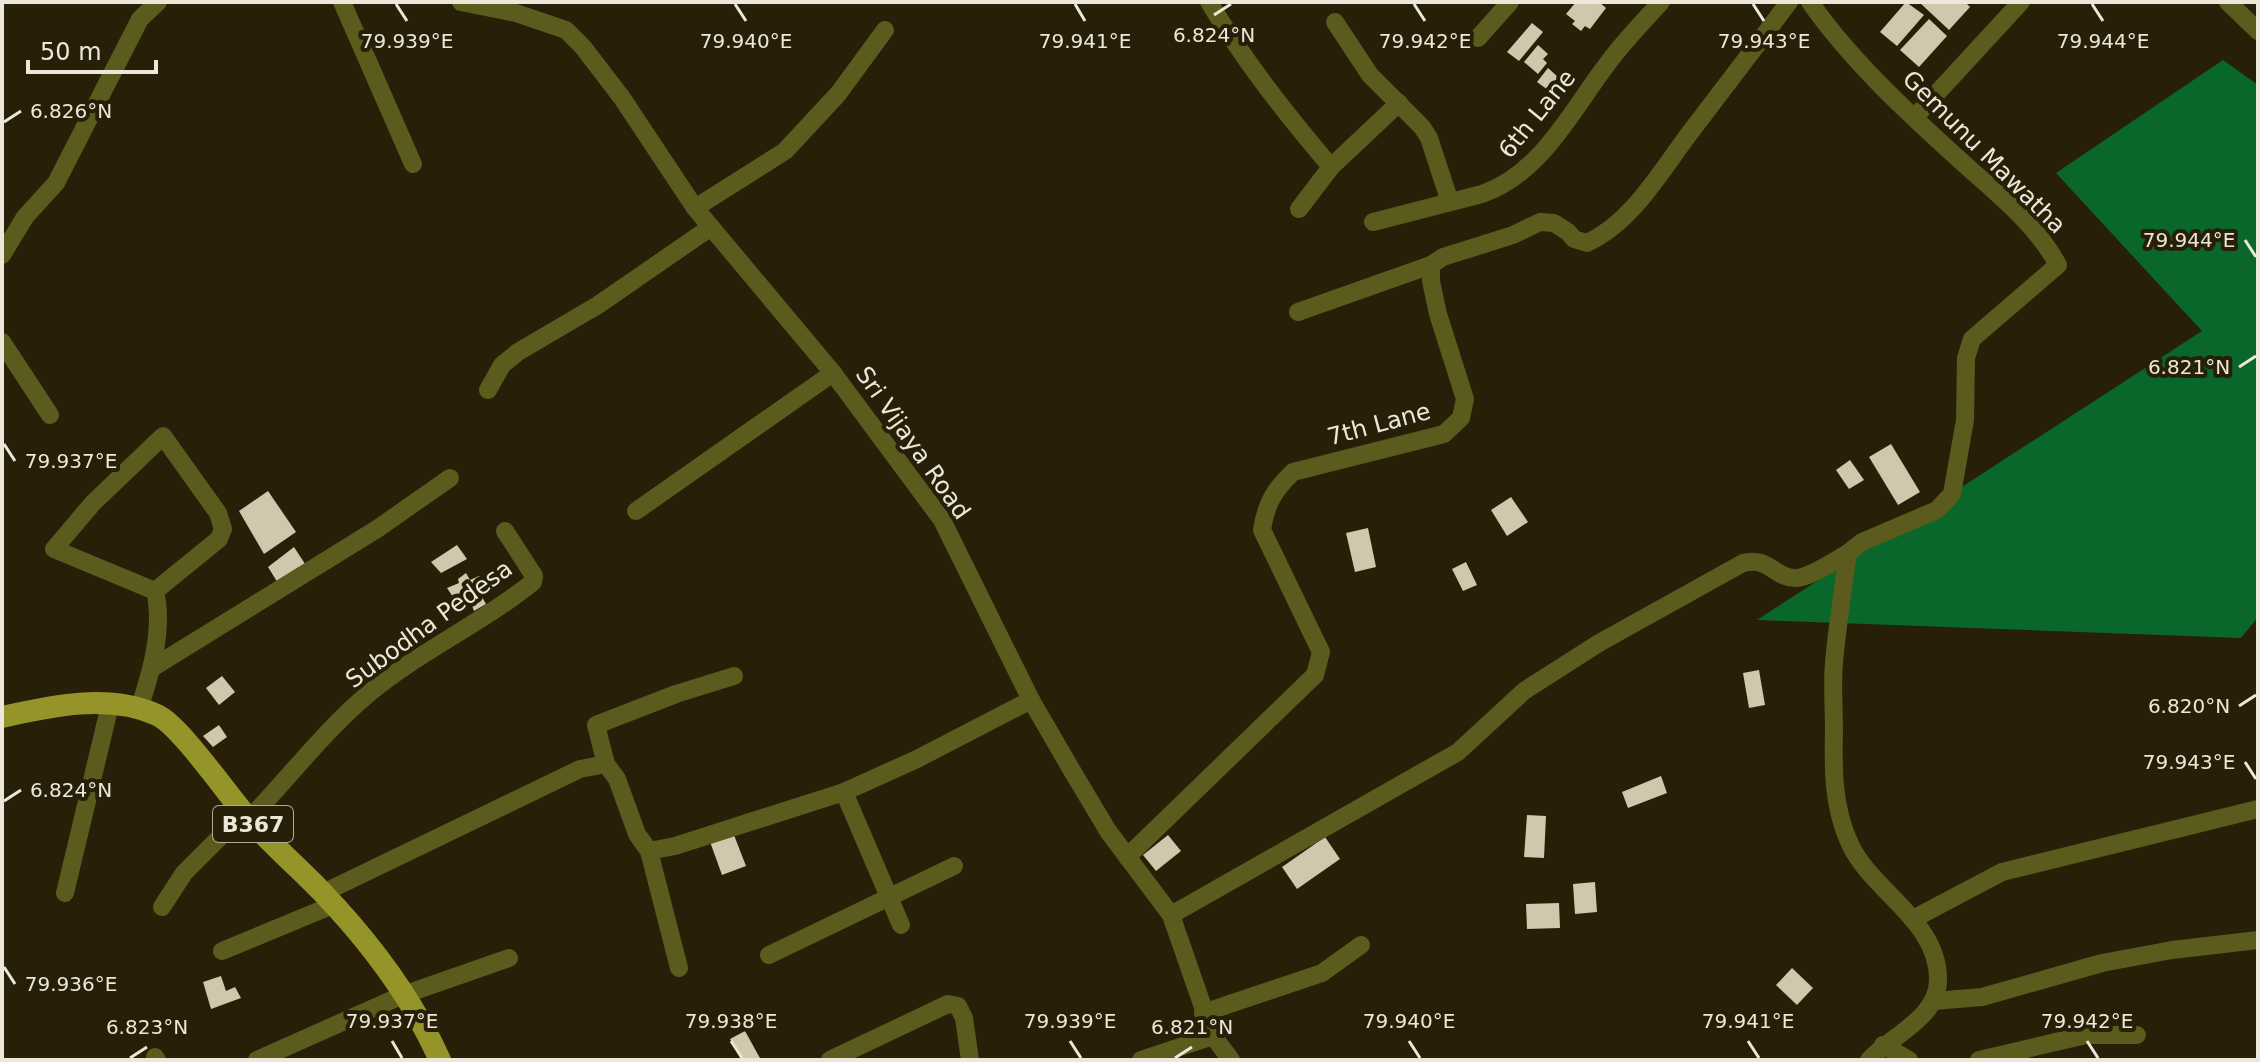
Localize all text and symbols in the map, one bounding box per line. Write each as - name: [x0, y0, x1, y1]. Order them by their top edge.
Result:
- text: 6.824°N: [1173, 23, 1255, 47]
- scale bar: [28, 24, 156, 74]
- text: 79.939°E: [361, 29, 453, 53]
- text: 79.940°E: [700, 29, 792, 53]
- text: 79.941°E: [1039, 29, 1131, 53]
- text: 79.942°E: [1379, 29, 1471, 53]
- text: 79.943°E: [1718, 29, 1810, 53]
- text: 79.944°E: [2057, 29, 2149, 53]
- text: 50 m: [40, 38, 102, 66]
- street label: 6th Lane: [1493, 64, 1581, 164]
- street label: Gemunu Mawatha: [1897, 65, 2071, 239]
- text: 6.826°N: [30, 99, 112, 123]
- text: 79.944°E: [2143, 228, 2235, 252]
- text: 6.821°N: [2148, 355, 2230, 379]
- street label: Sri Vijaya Road: [850, 361, 976, 525]
- street label: 7th Lane: [1324, 397, 1434, 451]
- text: 79.937°E: [25, 449, 117, 473]
- street label: Subodha Pedesa: [340, 554, 518, 694]
- text: 6.820°N: [2148, 694, 2230, 718]
- text: 79.943°E: [2143, 750, 2235, 774]
- text: 6.824°N: [30, 778, 112, 802]
- road number: B367: [213, 806, 293, 842]
- text: 79.936°E: [25, 972, 117, 996]
- text: 79.937°E: [346, 1009, 438, 1033]
- text: 79.938°E: [685, 1009, 777, 1033]
- text: 79.939°E: [1024, 1009, 1116, 1033]
- text: 79.940°E: [1363, 1009, 1455, 1033]
- text: 79.941°E: [1702, 1009, 1794, 1033]
- text: 79.942°E: [2041, 1009, 2133, 1033]
- text: 6.823°N: [106, 1015, 188, 1039]
- text: 6.821°N: [1151, 1015, 1233, 1039]

